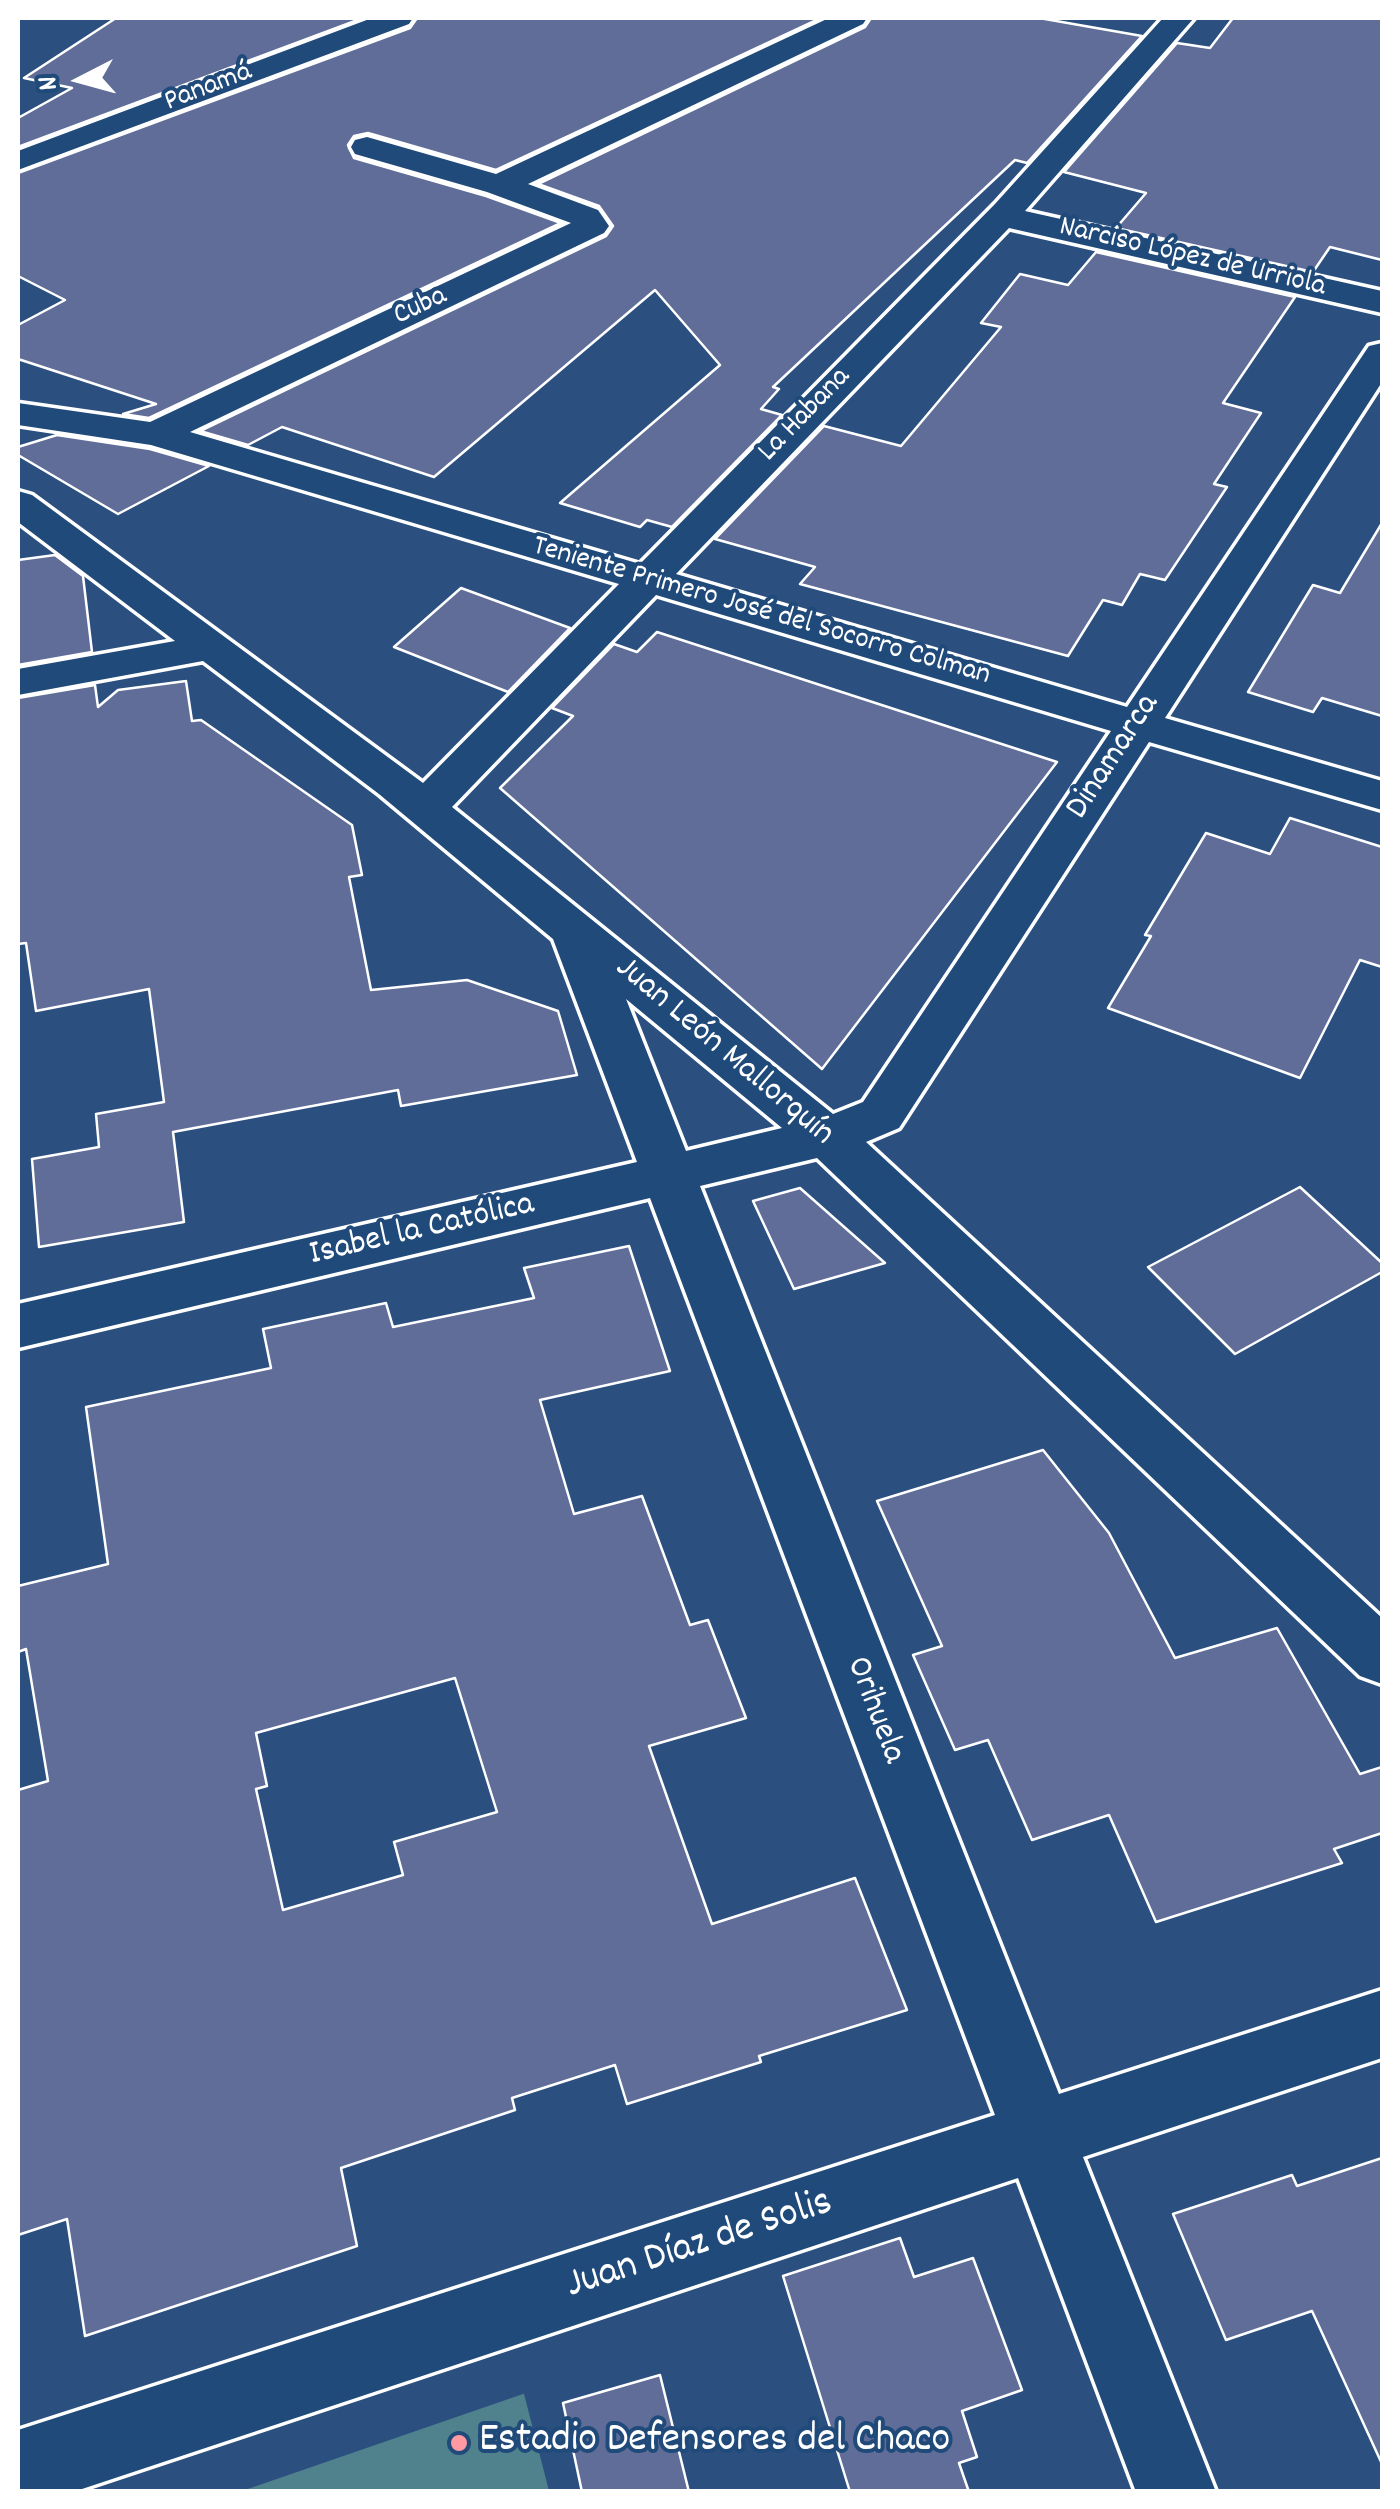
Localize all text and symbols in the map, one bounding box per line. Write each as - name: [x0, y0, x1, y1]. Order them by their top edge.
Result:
- north arrow: [30, 30, 130, 130]
- street label: Panamá: [160, 56, 258, 122]
- text: N: [30, 74, 71, 92]
- street label: Narciso López de Urriola: [1055, 211, 1329, 307]
- street label: Cuba: [389, 280, 453, 336]
- street label: La Habana: [752, 361, 860, 471]
- street label: Teniente Primero José del Socorro Colman: [528, 530, 994, 696]
- street label: Dinamarca: [1059, 687, 1171, 829]
- street label: Juan León Mallorquín: [605, 949, 841, 1157]
- street label: Isabel la Católica: [306, 1186, 538, 1278]
- street label: Orihuela: [834, 1652, 912, 1770]
- street label: Juan Díaz de Solis: [560, 2180, 840, 2314]
- place label: Estadio Defensores del Chaco: [479, 2418, 950, 2468]
- marker: Estadio Defensores del Chaco: [448, 2432, 470, 2454]

